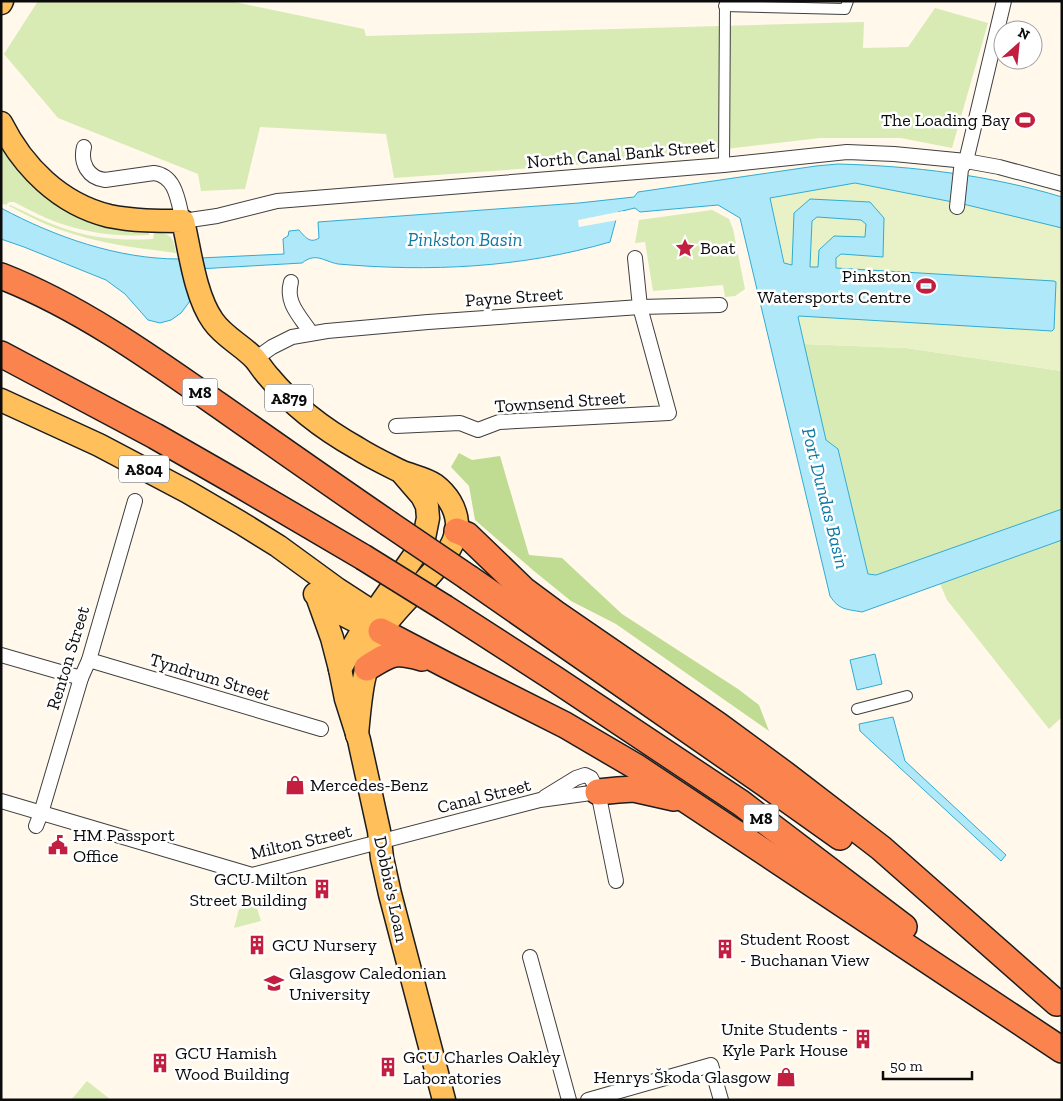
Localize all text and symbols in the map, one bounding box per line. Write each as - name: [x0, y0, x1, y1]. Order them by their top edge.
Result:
- north arrow: [993, 20, 1043, 70]
- text: N: [1015, 24, 1033, 44]
- place label: The Loading Bay: [881, 109, 1011, 131]
- sports icon: The Loading Bay: [1014, 109, 1036, 131]
- street label: North Canal Bank Street: [526, 135, 717, 173]
- water label: Pinkston Basin: [408, 228, 523, 251]
- place icon: Boat: [674, 237, 696, 259]
- place label: Boat: [700, 237, 736, 259]
- place label: Pinkston Watersports Centre: [757, 265, 912, 308]
- sports icon: Pinkston Watersports Centre: [915, 275, 937, 297]
- street label: Payne Street: [464, 283, 564, 311]
- road number: M8: [182, 378, 218, 406]
- road number: A879: [265, 384, 313, 412]
- street label: Townsend Street: [494, 386, 627, 418]
- water label: Port Dundas Basin: [797, 425, 854, 571]
- road number: A804: [119, 456, 169, 482]
- street label: Renton Street: [42, 603, 94, 713]
- street label: Tyndrum Street: [147, 648, 273, 706]
- shop icon: Mercedes-Benz: [284, 774, 306, 796]
- place label: Mercedes-Benz: [310, 774, 428, 796]
- street label: Canal Street: [435, 774, 533, 818]
- road number: M8: [744, 804, 778, 831]
- street label: Milton Street: [248, 820, 354, 864]
- place label: HM Passport Office: [73, 824, 175, 867]
- public building icon: HM Passport Office: [47, 834, 69, 856]
- street label: Dobbie's Loan: [369, 834, 413, 945]
- place label: GCU Milton Street Building: [190, 868, 308, 911]
- building icon: GCU Milton Street Building: [311, 878, 333, 900]
- place label: Student Roost - Buchanan View: [740, 928, 870, 971]
- building icon: GCU Nursery: [246, 934, 268, 956]
- place label: GCU Nursery: [272, 934, 378, 956]
- building icon: Student Roost - Buchanan View: [714, 938, 736, 960]
- place label: Glasgow Caledonian University: [289, 962, 447, 1005]
- school or university icon: Glasgow Caledonian University: [263, 972, 285, 994]
- place label: Unite Students - Kyle Park House: [721, 1018, 848, 1061]
- building icon: Unite Students - Kyle Park House: [852, 1028, 874, 1050]
- place label: GCU Hamish Wood Building: [175, 1042, 289, 1085]
- place label: GCU Charles Oakley Laboratories: [403, 1046, 561, 1089]
- scale bar: [883, 1048, 972, 1080]
- building icon: GCU Hamish Wood Building: [149, 1052, 171, 1074]
- building icon: GCU Charles Oakley Laboratories: [377, 1056, 399, 1078]
- text: 50 m: [890, 1057, 923, 1075]
- place label: Henrys Škoda Glasgow: [594, 1066, 771, 1088]
- shop icon: Henrys Škoda Glasgow: [775, 1066, 797, 1088]

